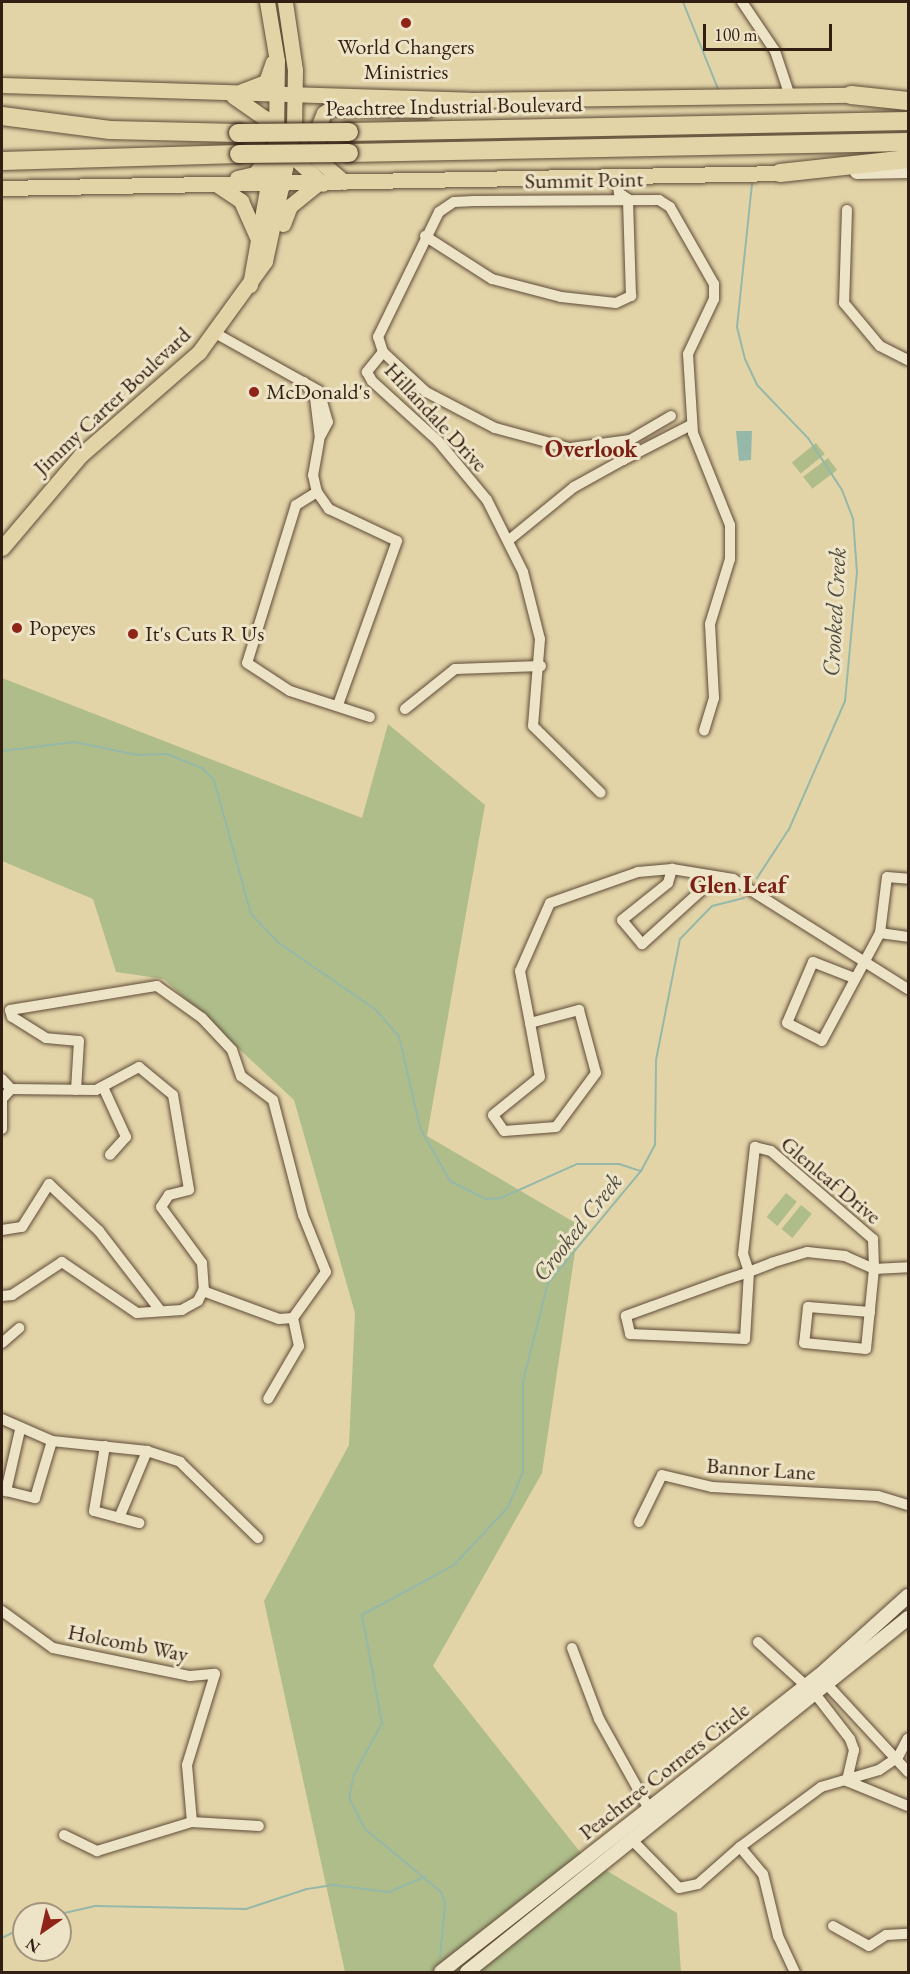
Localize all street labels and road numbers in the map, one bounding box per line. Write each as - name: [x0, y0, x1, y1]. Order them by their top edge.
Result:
- street label: Peachtree Industrial Boulevard: [325, 91, 583, 121]
- street label: Summit Point: [524, 166, 644, 194]
- street label: Jimmy Carter Boulevard: [28, 321, 196, 481]
- street label: Hillandale Drive: [379, 357, 493, 477]
- street label: Glenleaf Drive: [776, 1131, 886, 1229]
- street label: Bannor Lane: [706, 1452, 816, 1486]
- street label: Holcomb Way: [66, 1618, 190, 1668]
- street label: Peachtree Corners Circle: [574, 1696, 754, 1846]

